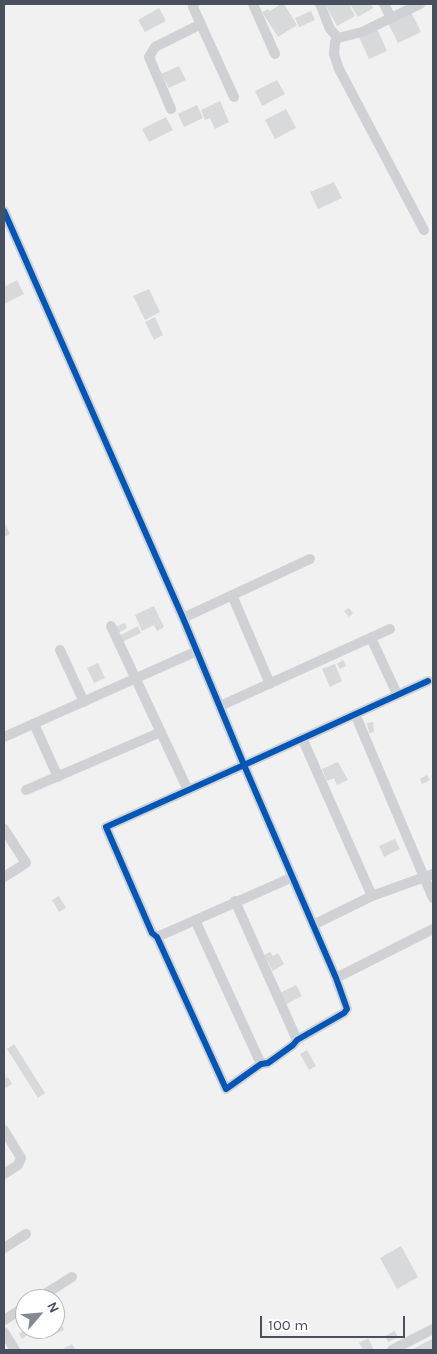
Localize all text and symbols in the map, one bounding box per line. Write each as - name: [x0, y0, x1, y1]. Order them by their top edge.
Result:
- north arrow: [15, 1289, 65, 1339]
- text: N: [43, 1299, 63, 1316]
- scale bar: [262, 1306, 407, 1338]
- text: 100 m: [268, 1316, 308, 1334]

